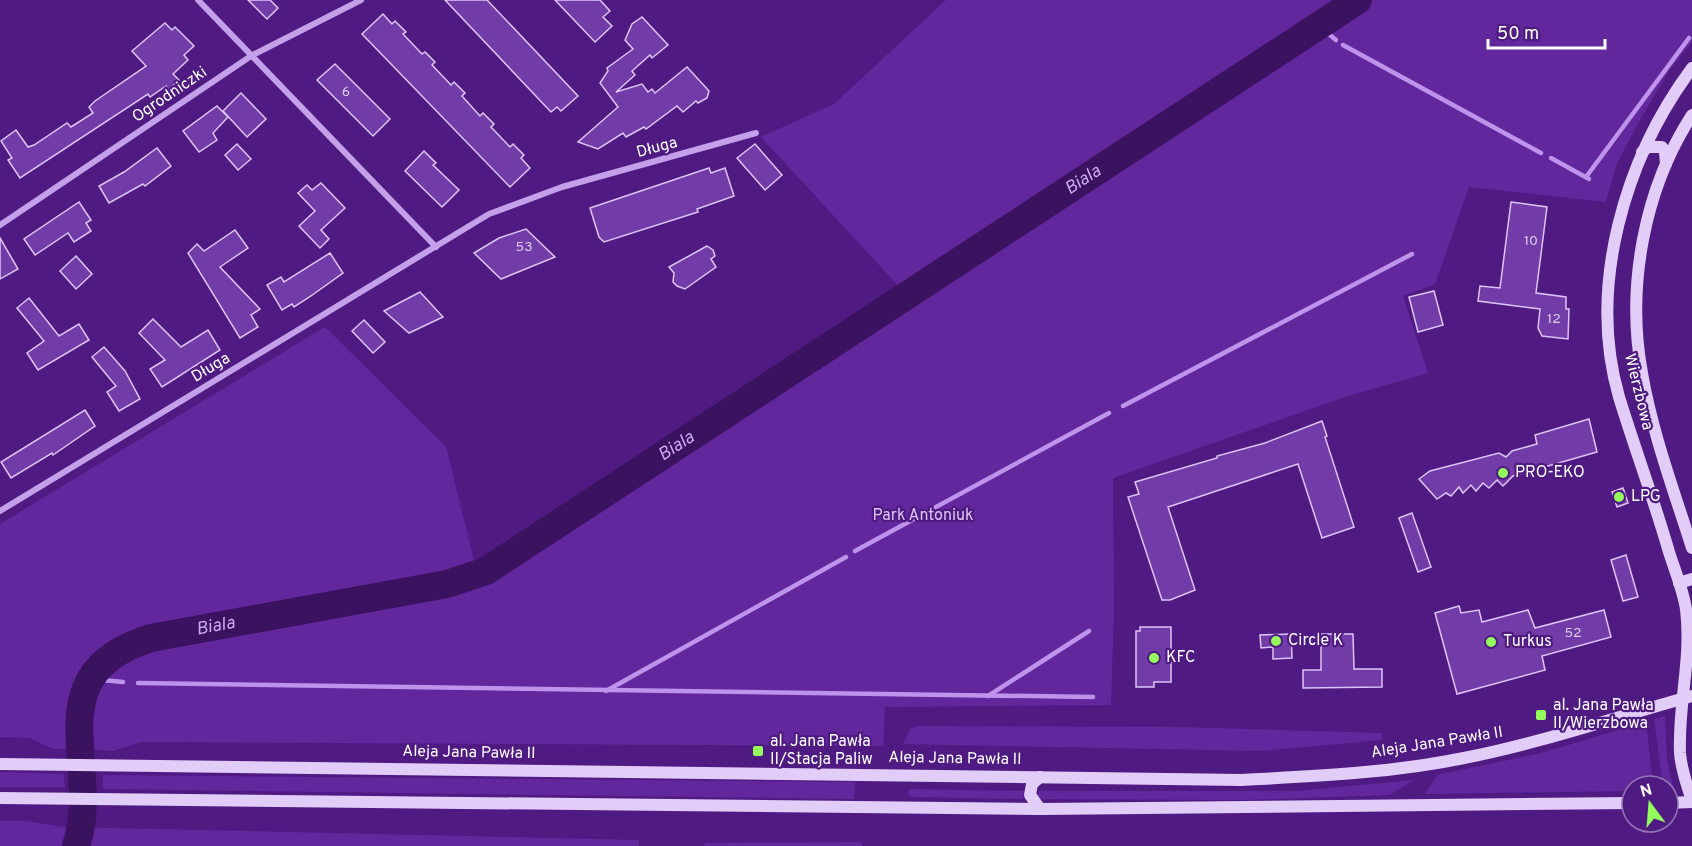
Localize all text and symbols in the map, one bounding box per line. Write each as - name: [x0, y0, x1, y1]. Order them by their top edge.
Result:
- scale bar: [1488, 12, 1605, 50]
- text: 50 m: [1497, 23, 1539, 46]
- street label: Ogrodniczki: [129, 63, 211, 127]
- house number: 6: [342, 84, 350, 101]
- street label: Długa: [634, 133, 680, 163]
- water label: Biala: [1060, 159, 1106, 200]
- house number: 10: [1524, 233, 1538, 250]
- house number: 53: [515, 239, 533, 256]
- house number: 12: [1547, 311, 1561, 328]
- street label: Długa: [188, 349, 234, 387]
- street label: Wierzbowa: [1619, 352, 1657, 432]
- water label: Biala: [654, 426, 700, 467]
- place label: PRO-EKO: [1515, 463, 1585, 483]
- marker: PRO-EKO: [1496, 466, 1510, 480]
- place label: LPG: [1631, 487, 1661, 507]
- marker: LPG: [1612, 490, 1626, 504]
- park label: Park Antoniuk: [872, 506, 974, 526]
- water label: Biala: [194, 611, 237, 641]
- house number: 52: [1564, 625, 1582, 642]
- place label: Circle K: [1288, 631, 1343, 651]
- place label: Turkus: [1503, 632, 1552, 652]
- marker: Circle K: [1269, 634, 1283, 648]
- marker: Turkus: [1484, 635, 1498, 649]
- place label: KFC: [1166, 648, 1195, 668]
- marker: KFC: [1147, 651, 1161, 665]
- place label: al. Jana Pawła II/Wierzbowa: [1553, 696, 1654, 734]
- marker: al. Jana Pawła II/Wierzbowa: [1534, 708, 1548, 722]
- street label: Aleja Jana Pawła II: [1370, 723, 1504, 763]
- place label: al. Jana Pawła II/Stacja Paliw: [770, 732, 873, 770]
- street label: Aleja Jana Pawła II: [402, 742, 536, 764]
- marker: al. Jana Pawła II/Stacja Paliw: [751, 744, 765, 758]
- street label: Aleja Jana Pawła II: [888, 748, 1022, 770]
- north arrow: [1620, 774, 1680, 834]
- text: N: [1638, 780, 1655, 803]

